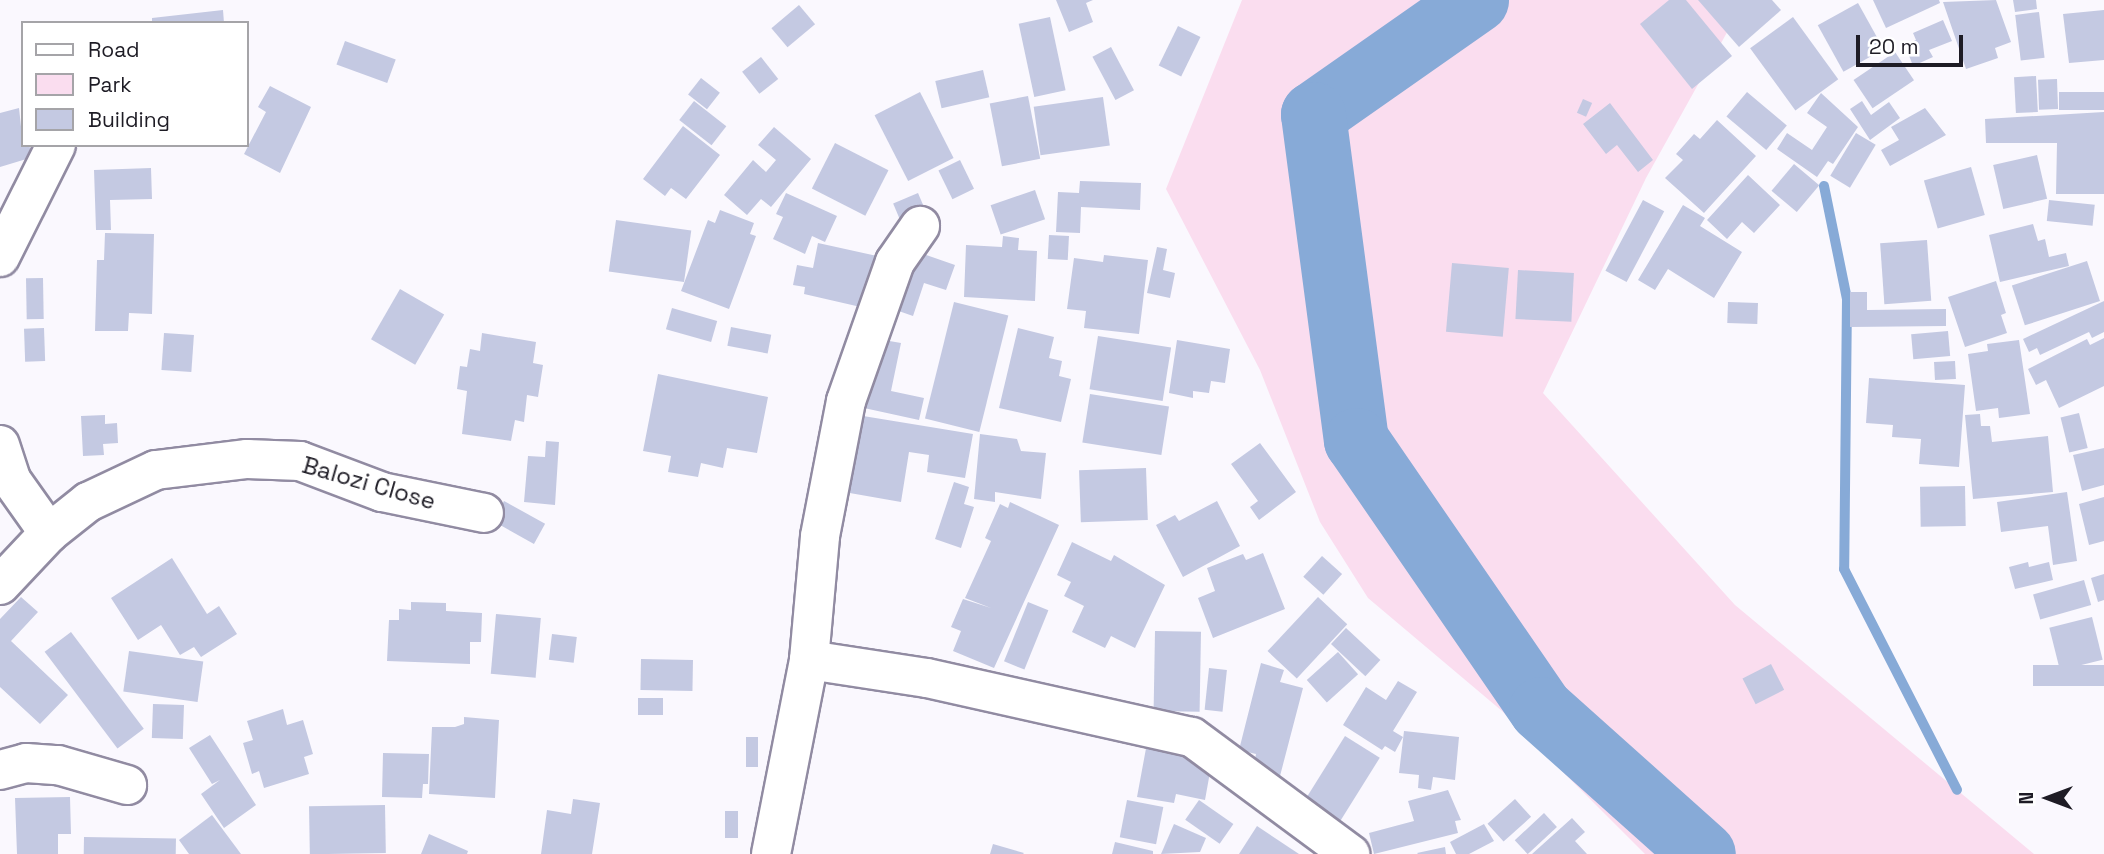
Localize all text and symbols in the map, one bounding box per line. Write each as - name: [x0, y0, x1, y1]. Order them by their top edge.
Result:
- legend: [21, 21, 248, 147]
- scale bar: [1859, 21, 1966, 65]
- text: 20 m: [1869, 33, 1919, 60]
- text: Road: [88, 36, 140, 63]
- text: Park: [88, 71, 132, 98]
- text: Building: [88, 106, 170, 133]
- street label: Balozi Close: [299, 450, 439, 516]
- north arrow: [2013, 763, 2083, 833]
- text: N: [2014, 792, 2039, 804]

